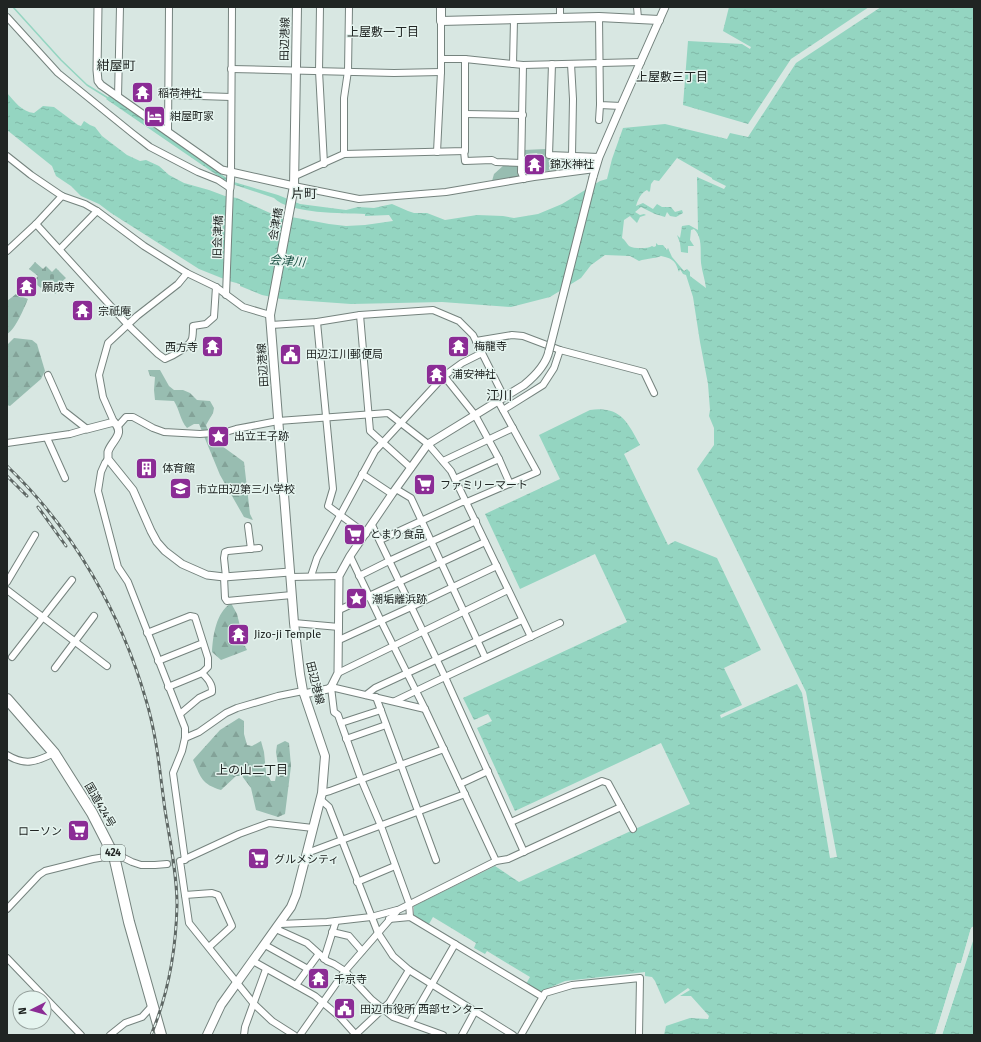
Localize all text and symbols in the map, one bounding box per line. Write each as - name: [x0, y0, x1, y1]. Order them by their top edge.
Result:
- street label: 田辺港線: [278, 17, 292, 61]
- district label: 上屋敷一丁目: [347, 25, 419, 39]
- district label: 紺屋町: [96, 58, 136, 73]
- district label: 上屋敷三丁目: [636, 70, 708, 84]
- temple icon: 稲荷神社: [129, 80, 155, 106]
- place label: 稲荷神社: [158, 87, 202, 100]
- hotel icon: 紺屋町家: [142, 103, 168, 129]
- place label: 紺屋町家: [170, 110, 214, 123]
- temple icon: 錦水神社: [521, 151, 547, 177]
- place label: 錦水神社: [550, 158, 594, 171]
- district label: 片町: [291, 186, 317, 201]
- street label: 会津橋: [267, 207, 285, 241]
- street label: 旧会津橋: [211, 215, 225, 259]
- water label: 会津川: [268, 252, 308, 270]
- temple icon: 願成寺: [13, 274, 39, 300]
- place label: 願成寺: [42, 281, 75, 294]
- temple icon: 宗祇庵: [70, 298, 96, 324]
- place label: 宗祇庵: [98, 305, 131, 318]
- temple icon: 梅龍寺: [445, 333, 471, 359]
- temple icon: 西方寺: [200, 334, 226, 360]
- place label: 梅龍寺: [474, 340, 507, 353]
- place label: 西方寺: [165, 341, 198, 354]
- public building icon: 田辺江川郵便局: [278, 341, 304, 367]
- street label: 田辺港線: [255, 343, 271, 387]
- place label: 田辺江川郵便局: [306, 348, 383, 361]
- temple icon: 浦安神社: [424, 361, 450, 387]
- place label: 浦安神社: [452, 368, 496, 381]
- district label: 江川: [486, 388, 512, 403]
- place icon: 出立王子跡: [205, 423, 231, 449]
- place label: 出立王子跡: [234, 430, 289, 443]
- building icon: 体育館: [134, 455, 160, 481]
- place label: 体育館: [162, 462, 195, 475]
- supermarket icon: ファミリーマート: [411, 472, 437, 498]
- school or university icon: 市立田辺第三小学校: [167, 476, 193, 502]
- place label: ファミリーマート: [440, 479, 528, 492]
- place label: 市立田辺第三小学校: [196, 483, 295, 496]
- supermarket icon: とまり食品: [342, 521, 368, 547]
- place label: とまり食品: [370, 528, 425, 541]
- place icon: 潮垢離浜跡: [343, 586, 369, 612]
- place label: 潮垢離浜跡: [372, 593, 427, 606]
- temple icon: Jizo-ji Temple: [225, 621, 251, 647]
- place label: Jizo-ji Temple: [254, 628, 321, 641]
- street label: 田辺港線: [303, 660, 327, 706]
- district label: 上の山二丁目: [216, 763, 288, 777]
- street label: 国道424号: [82, 780, 118, 830]
- supermarket icon: ローソン: [65, 818, 91, 844]
- place label: ローソン: [18, 825, 62, 838]
- road number: 424: [101, 845, 125, 861]
- supermarket icon: グルメシティ: [245, 846, 271, 872]
- place label: グルメシティ: [274, 853, 339, 866]
- temple icon: 千京寺: [305, 966, 331, 992]
- place label: 千京寺: [334, 973, 367, 986]
- north arrow: [12, 990, 52, 1030]
- public building icon: 田辺市役所 西部センター: [332, 996, 358, 1022]
- place label: 田辺市役所 西部センター: [360, 1003, 484, 1016]
- text: N: [16, 1007, 29, 1015]

